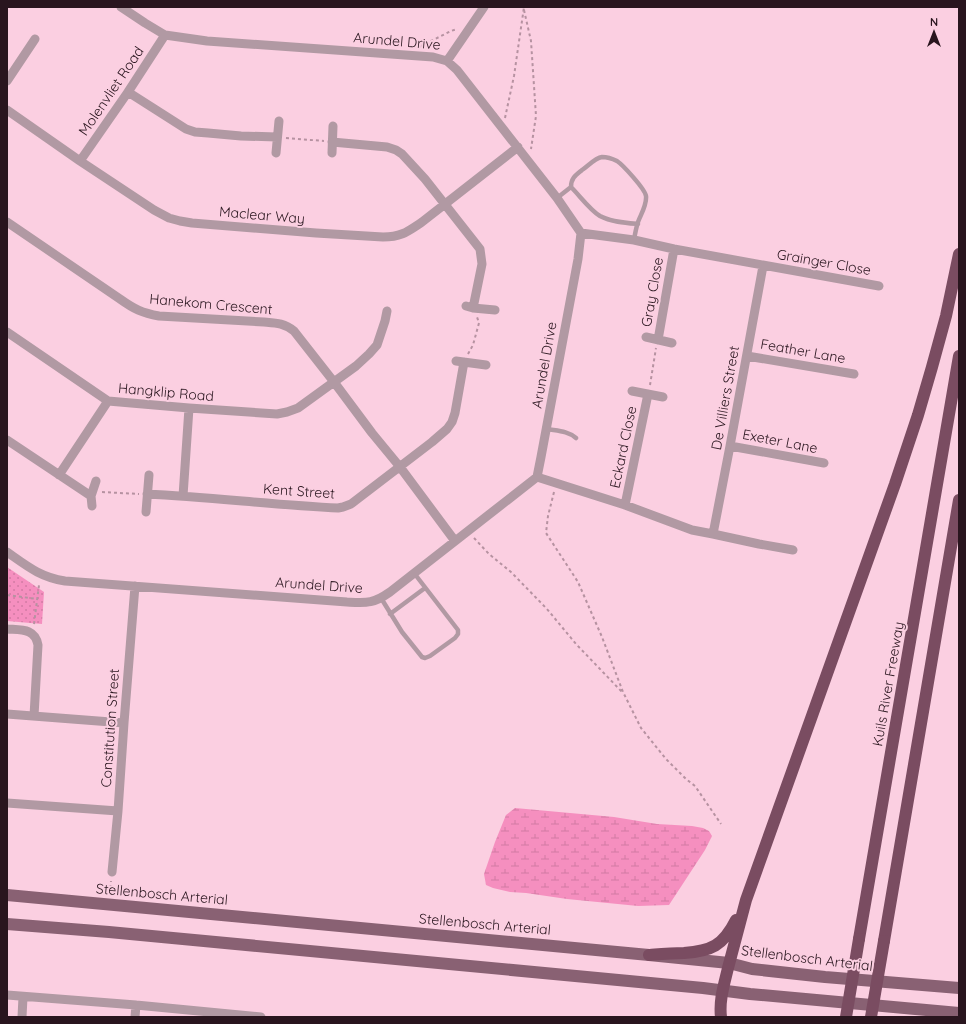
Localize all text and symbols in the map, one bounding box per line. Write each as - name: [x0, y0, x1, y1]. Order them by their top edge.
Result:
- north arrow: [914, 12, 954, 52]
- text: N: [930, 15, 938, 29]
- street label: Arundel Drive: [353, 28, 442, 54]
- street label: Molenvliet Road: [74, 43, 148, 139]
- street label: Maclear Way: [218, 202, 306, 228]
- street label: Grainger Close: [776, 245, 873, 279]
- street label: Gray Close: [637, 256, 667, 328]
- street label: Hanekom Crescent: [149, 290, 274, 318]
- street label: Arundel Drive: [528, 320, 560, 410]
- street label: Feather Lane: [759, 335, 847, 367]
- street label: De Villiers Street: [707, 344, 743, 452]
- street label: Hangklip Road: [117, 379, 215, 405]
- street label: Eckard Close: [606, 404, 641, 490]
- street label: Exeter Lane: [741, 425, 819, 457]
- street label: Kent Street: [262, 480, 336, 503]
- street label: Arundel Drive: [275, 573, 363, 597]
- street label: Kuils River Freeway: [868, 620, 908, 748]
- street label: Constitution Street: [97, 668, 123, 788]
- street label: Stellenbosch Arterial: [95, 879, 229, 909]
- street label: Stellenbosch Arterial: [418, 909, 552, 939]
- street label: Stellenbosch Arterial: [740, 941, 874, 975]

